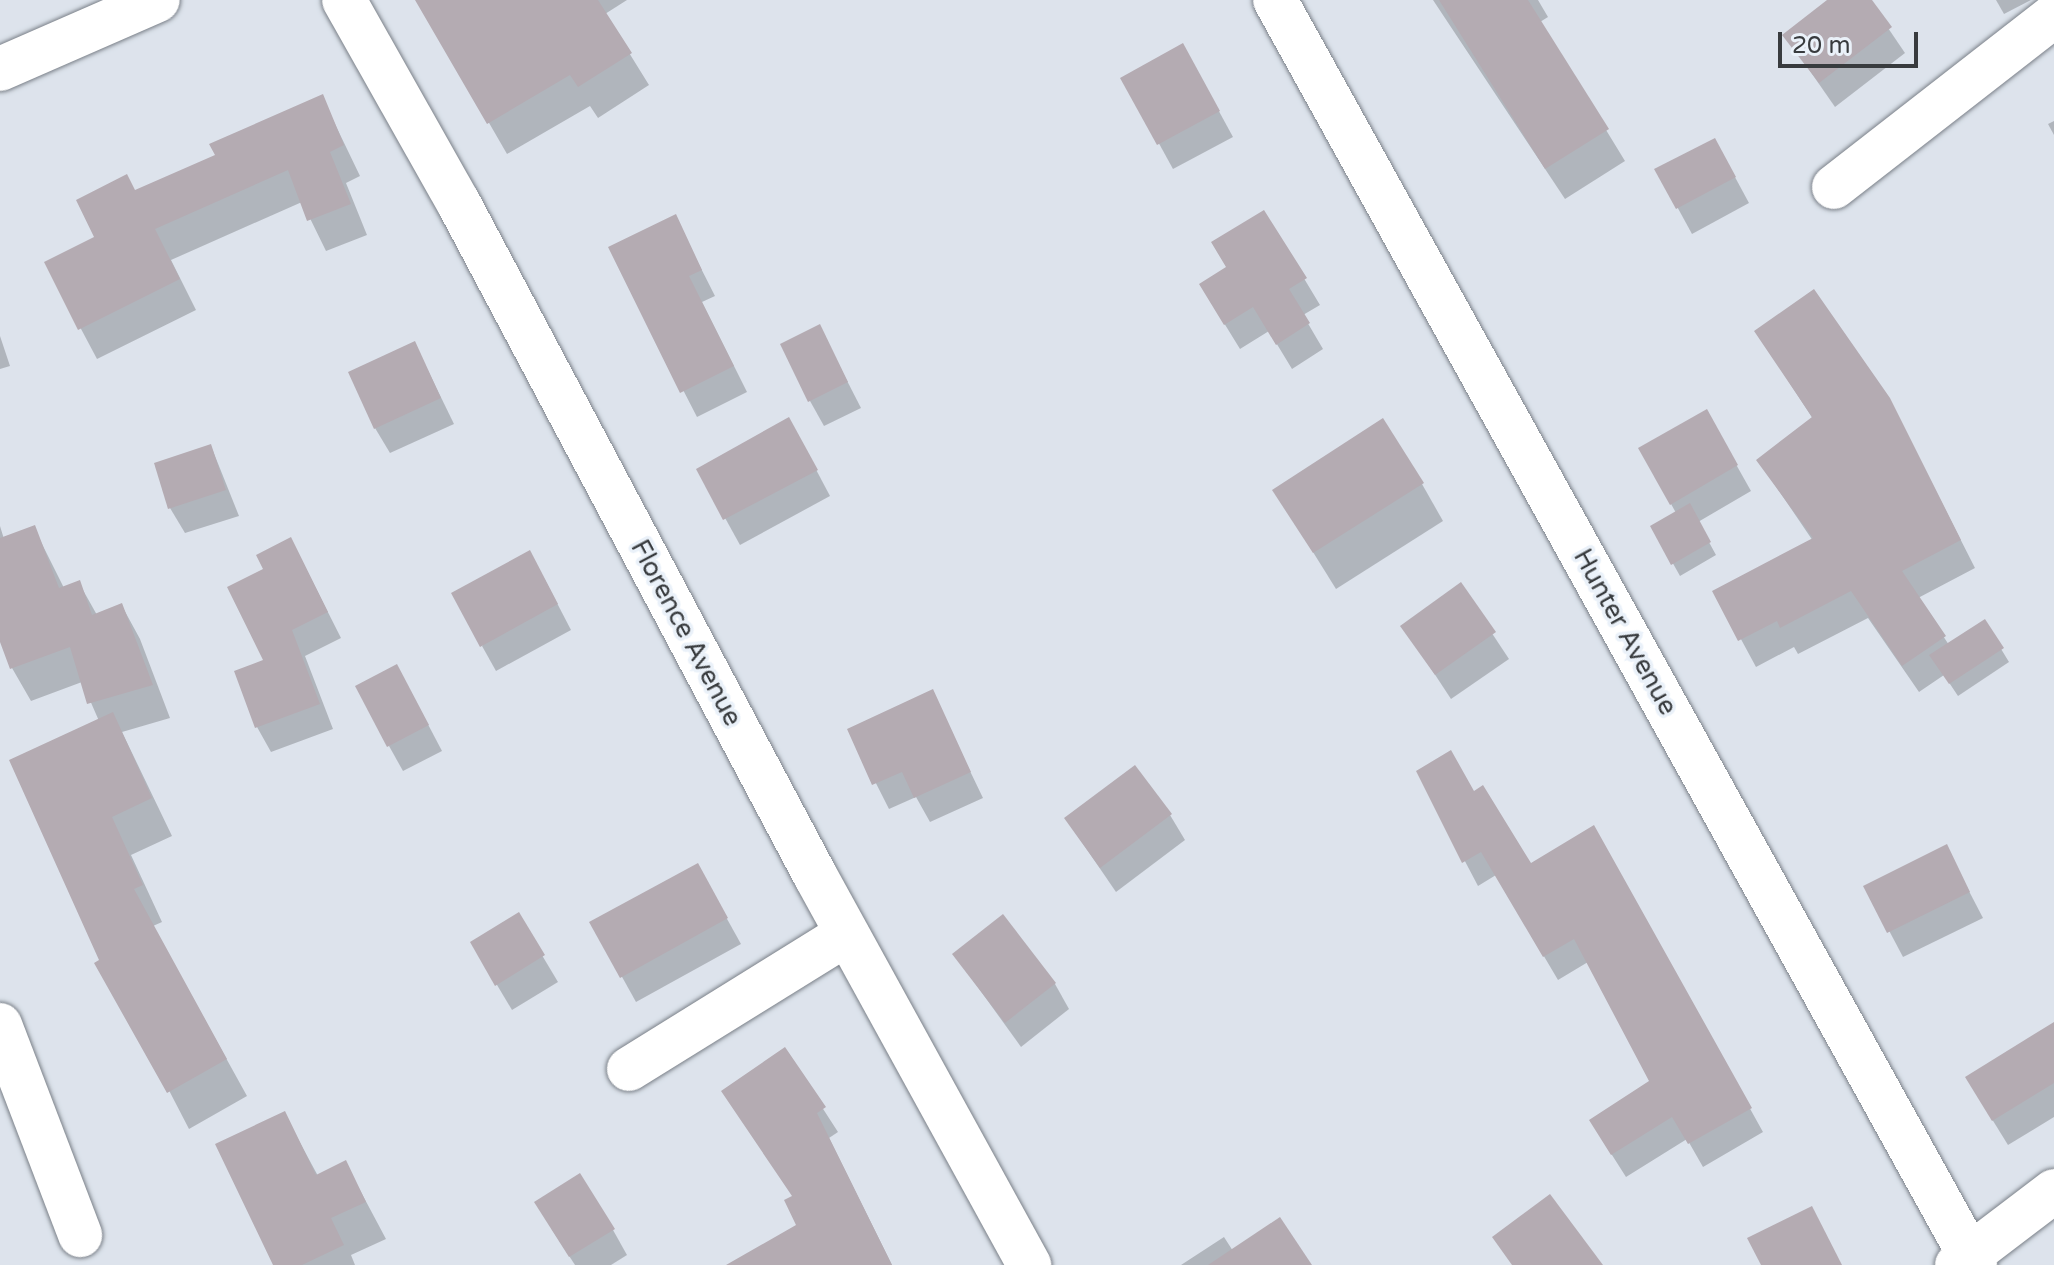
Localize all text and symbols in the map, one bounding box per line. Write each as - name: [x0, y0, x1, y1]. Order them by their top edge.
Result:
- scale bar: [1782, 16, 1922, 66]
- text: 20 m: [1792, 31, 1850, 60]
- street label: Florence Avenue: [624, 535, 748, 731]
- street label: Hunter Avenue: [1567, 544, 1683, 720]

